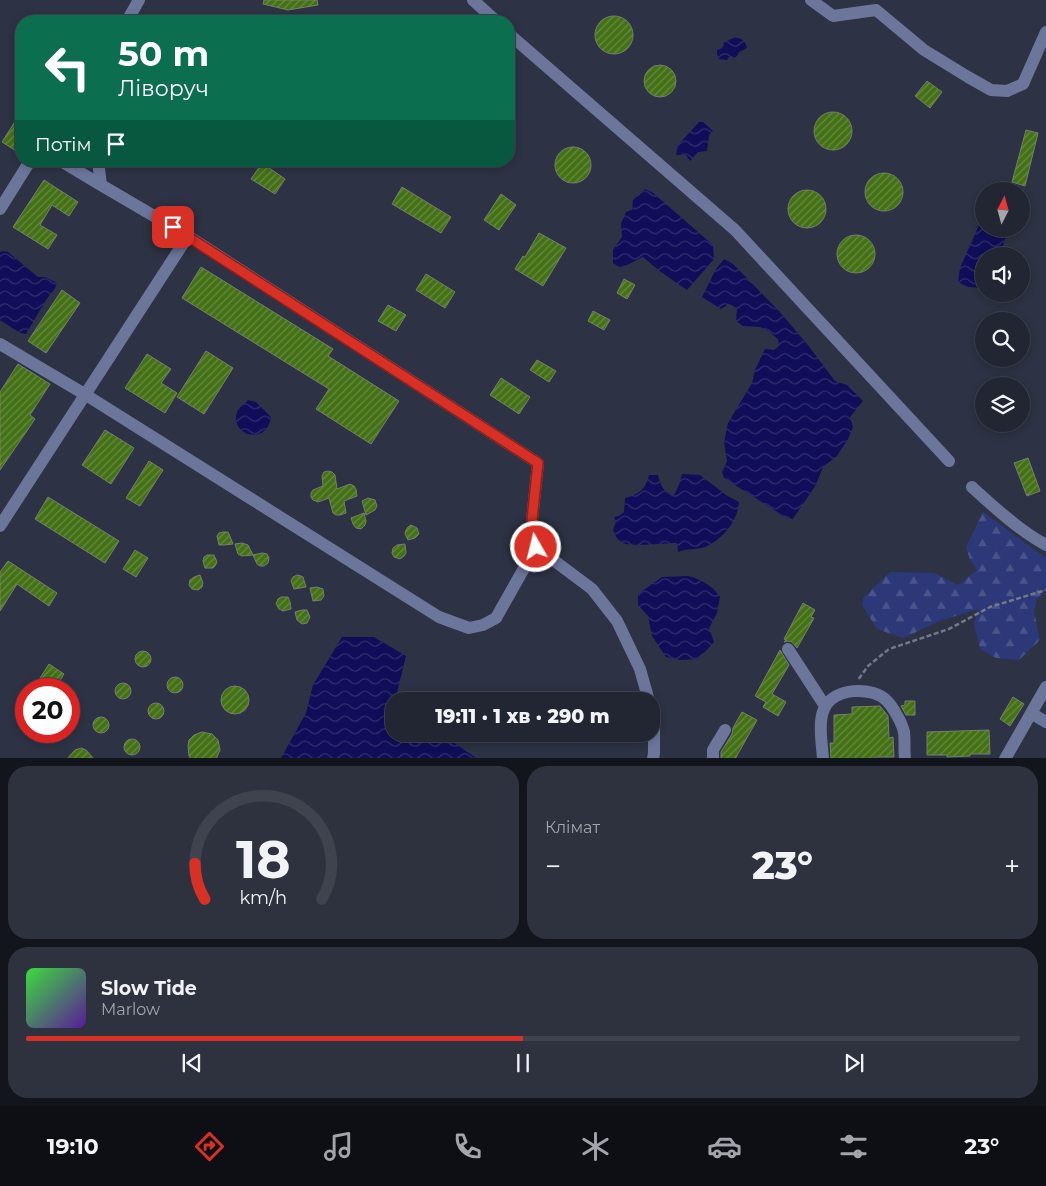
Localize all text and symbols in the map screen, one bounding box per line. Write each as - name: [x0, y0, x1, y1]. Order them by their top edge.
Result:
- text: 50 m: [118, 32, 209, 75]
- icon: left: [35, 35, 100, 100]
- text: Ліворуч: [118, 75, 209, 102]
- icon: arrive: [102, 130, 130, 158]
- text: Потім: [35, 133, 92, 156]
- north arrow: [975, 182, 1030, 238]
- map controls: [975, 182, 1030, 432]
- pin: [152, 206, 194, 248]
- icon: arrive: [159, 213, 187, 241]
- button: sound: [975, 247, 1030, 302]
- button: search: [975, 312, 1030, 367]
- button: layers: [975, 377, 1030, 432]
- position arrow: [509, 520, 561, 572]
- speed limit sign: 20: [15, 678, 80, 743]
- text: 19:11 · 1 хв · 290 m: [435, 705, 610, 728]
- text: Клімат: [545, 818, 600, 837]
- text: 18: [236, 828, 291, 891]
- text: 23°: [752, 842, 813, 889]
- text: −: [545, 849, 561, 883]
- text: +: [1004, 849, 1020, 883]
- text: km/h: [240, 887, 287, 908]
- text: Slow Tide: [101, 977, 197, 1000]
- text: Marlow: [101, 1000, 160, 1019]
- icon: previous: [178, 1049, 206, 1077]
- icon: pause: [509, 1049, 537, 1077]
- icon: next: [840, 1049, 868, 1077]
- icon: directions: [192, 1129, 227, 1164]
- icon: music: [321, 1129, 356, 1164]
- icon: phone: [450, 1129, 485, 1164]
- icon: climate: [578, 1129, 613, 1164]
- icon: car: [707, 1129, 742, 1164]
- icon: filters: [836, 1129, 871, 1164]
- text: 19:10: [47, 1133, 99, 1160]
- text: 23°: [964, 1133, 999, 1160]

